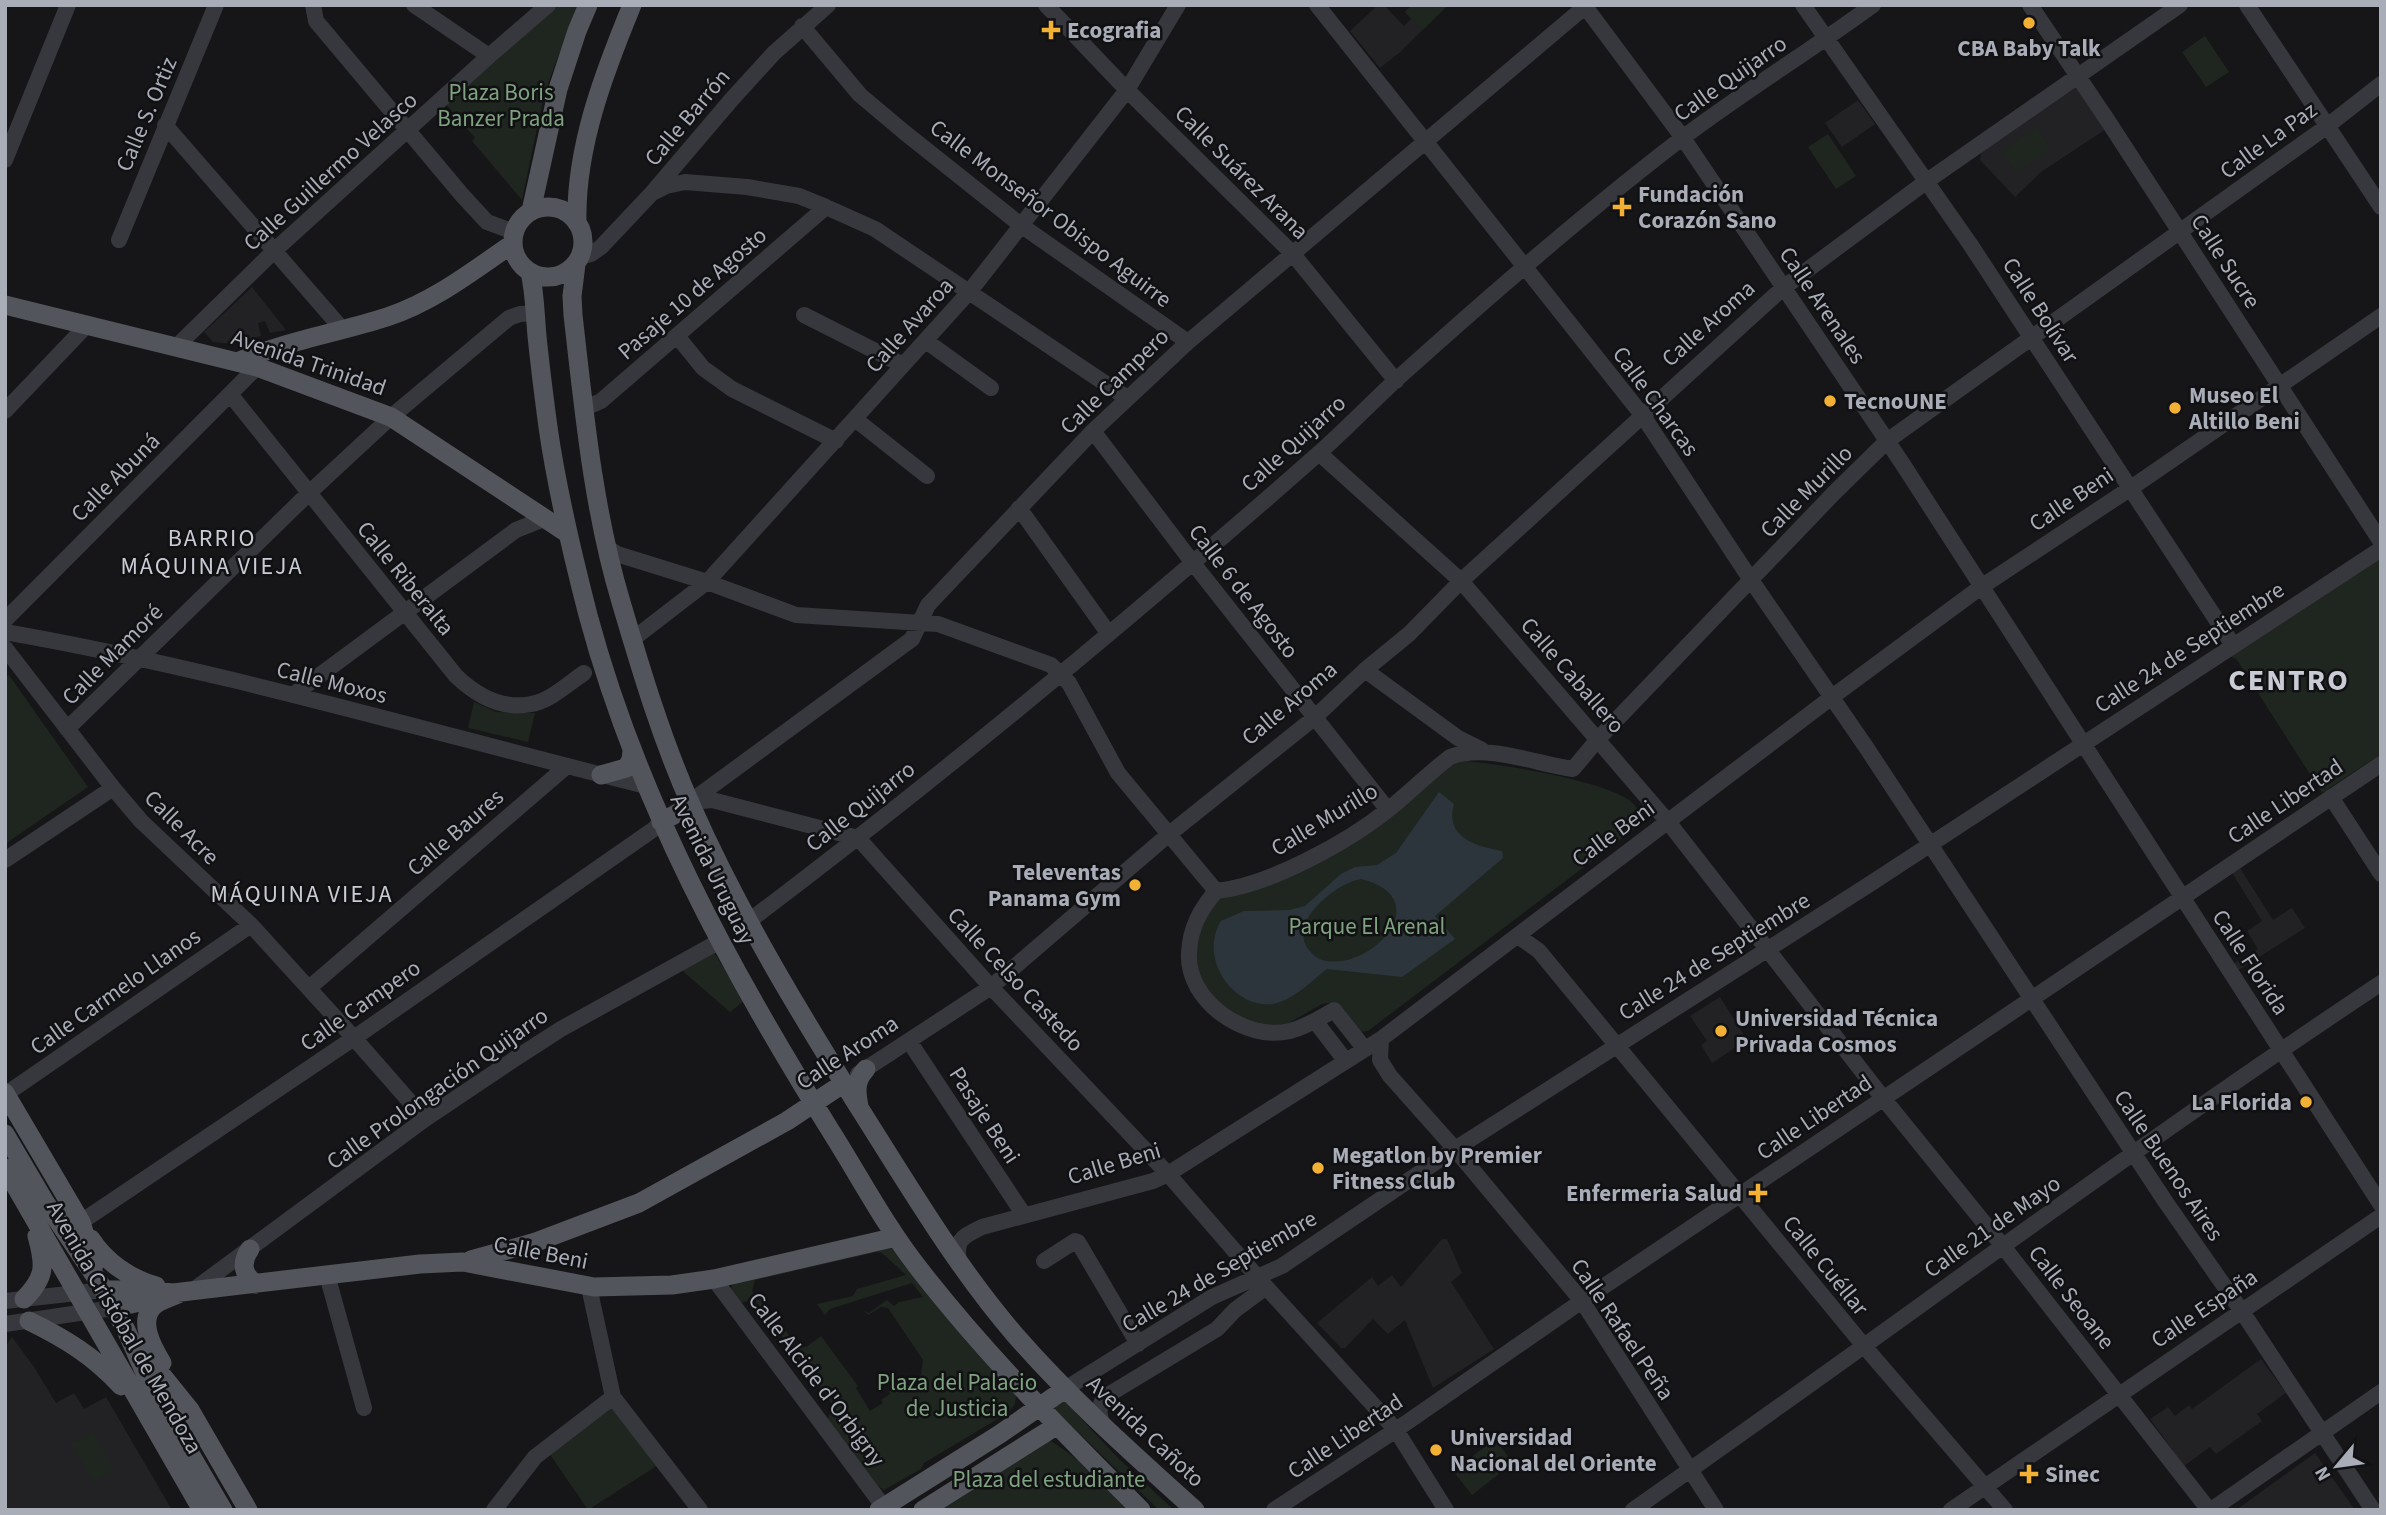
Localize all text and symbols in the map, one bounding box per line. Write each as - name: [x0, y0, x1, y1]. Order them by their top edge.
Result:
- place label: Ecografia: [1067, 14, 1162, 47]
- marker: CBA Baby Talk: [2021, 15, 2037, 31]
- marker: Ecografia: [1041, 20, 1061, 40]
- street label: Calle Quijarro: [1667, 27, 1794, 130]
- place label: CBA Baby Talk: [1957, 32, 2101, 65]
- street label: Calle S. Ortiz: [108, 52, 185, 177]
- street label: Calle Barrón: [637, 61, 738, 173]
- park label: Plaza Boris Banzer Prada: [437, 76, 565, 135]
- street label: Calle Guillermo Velasco: [236, 84, 425, 259]
- street label: Calle La Paz: [2213, 94, 2324, 187]
- street label: Calle Suárez Arana: [1167, 98, 1316, 247]
- street label: Calle Monseñor Obispo Aguirre: [923, 111, 1179, 315]
- place label: Fundación Corazón Sano: [1638, 178, 1776, 237]
- marker: Fundación Corazón Sano: [1612, 197, 1632, 217]
- street label: Calle Sucre: [2183, 207, 2269, 315]
- street label: Pasaje 10 de Agosto: [611, 219, 774, 368]
- street label: Calle Arenales: [1771, 240, 1874, 371]
- street label: Calle Bolívar: [1994, 251, 2088, 370]
- street label: Calle Avaroa: [858, 270, 961, 380]
- street label: Calle Aroma: [1654, 272, 1762, 374]
- street label: Avenida Trinidad: [227, 321, 391, 404]
- street label: Calle Campero: [1052, 321, 1176, 442]
- street label: Calle Charcas: [1604, 339, 1707, 463]
- place label: Museo El Altillo Beni: [2188, 379, 2300, 438]
- place label: TecnoUNE: [1844, 385, 1947, 418]
- street label: Calle Quijarro: [1233, 387, 1353, 500]
- marker: TecnoUNE: [1822, 393, 1838, 409]
- marker: Museo El Altillo Beni: [2167, 400, 2183, 416]
- street label: Calle Abuná: [63, 425, 167, 529]
- street label: Calle Murillo: [1752, 437, 1860, 545]
- street label: Calle Beni: [2022, 459, 2120, 540]
- street label: Calle Riberalta: [349, 514, 462, 643]
- street label: Calle 6 de Agosto: [1181, 517, 1307, 666]
- district label: BARRIO MÁQUINA VIEJA: [120, 521, 304, 584]
- street label: Calle 24 de Septiembre: [2088, 574, 2291, 721]
- street label: Calle Mamoré: [54, 596, 171, 713]
- street label: Calle Caballero: [1513, 610, 1632, 741]
- street label: Calle Moxos: [273, 653, 391, 712]
- street label: Calle Aroma: [1234, 654, 1344, 753]
- district label: CENTRO: [2228, 659, 2350, 702]
- street label: Calle Libertad: [2221, 751, 2350, 852]
- street label: Calle Quijarro: [798, 753, 922, 860]
- street label: Calle Murillo: [1265, 775, 1384, 864]
- street label: Calle Baures: [400, 781, 511, 884]
- street label: Calle Acre: [137, 782, 227, 872]
- street label: Avenida Uruguay: [662, 789, 763, 950]
- street label: Calle Beni: [1565, 792, 1662, 875]
- place label: Televentas Panama Gym: [988, 856, 1121, 915]
- district label: MÁQUINA VIEJA: [210, 877, 394, 912]
- marker: Televentas Panama Gym: [1127, 877, 1143, 893]
- street label: Calle 24 de Septiembre: [1612, 884, 1817, 1029]
- street label: Calle Celso Castedo: [940, 899, 1092, 1059]
- street label: Calle Florida: [2204, 903, 2297, 1022]
- park label: Parque El Arenal: [1289, 910, 1445, 943]
- street label: Calle Carmelo Llanos: [23, 920, 207, 1063]
- street label: Calle Campero: [293, 952, 427, 1059]
- street label: Calle Prolongación Quijarro: [320, 999, 555, 1178]
- place label: Universidad Técnica Privada Cosmos: [1735, 1002, 1938, 1061]
- street label: Calle Aroma: [790, 1007, 905, 1098]
- marker: Universidad Técnica Privada Cosmos: [1713, 1023, 1729, 1039]
- street label: Pasaje Beni: [941, 1060, 1028, 1170]
- street label: Calle Libertad: [1750, 1067, 1879, 1168]
- street label: Calle Buenos Aires: [2106, 1083, 2231, 1248]
- place label: La Florida: [2191, 1086, 2292, 1119]
- marker: La Florida: [2298, 1094, 2314, 1110]
- street label: Calle Beni: [1064, 1134, 1165, 1193]
- place label: Megatlon by Premier Fitness Club: [1332, 1139, 1543, 1198]
- marker: Megatlon by Premier Fitness Club: [1310, 1160, 1326, 1176]
- street label: Calle 21 de Mayo: [1917, 1167, 2067, 1286]
- place label: Enfermeria Salud: [1566, 1177, 1742, 1210]
- marker: Enfermeria Salud: [1748, 1183, 1768, 1203]
- street label: Avenida Cristóbal de Mendoza: [38, 1195, 211, 1460]
- street label: Calle 24 de Septiembre: [1116, 1202, 1323, 1341]
- street label: Calle Cuéllar: [1775, 1208, 1877, 1323]
- street label: Calle Beni: [491, 1227, 591, 1278]
- street label: Calle Seoane: [2020, 1238, 2123, 1356]
- street label: Calle Rafael Peña: [1563, 1252, 1682, 1407]
- street label: Calle España: [2144, 1261, 2264, 1356]
- street label: Calle Alcide d'Orbigny: [740, 1285, 893, 1474]
- park label: Plaza del Palacio de Justicia: [877, 1366, 1037, 1425]
- street label: Avenida Cañoto: [1079, 1368, 1212, 1495]
- street label: Calle Libertad: [1281, 1386, 1410, 1487]
- place label: Universidad Nacional del Oriente: [1450, 1421, 1657, 1480]
- north arrow: [2302, 1431, 2372, 1501]
- marker: Universidad Nacional del Oriente: [1428, 1442, 1444, 1458]
- place label: Sinec: [2045, 1458, 2100, 1491]
- text: N: [2309, 1461, 2338, 1486]
- park label: Plaza del estudiante: [953, 1463, 1145, 1496]
- marker: Sinec: [2019, 1464, 2039, 1484]

